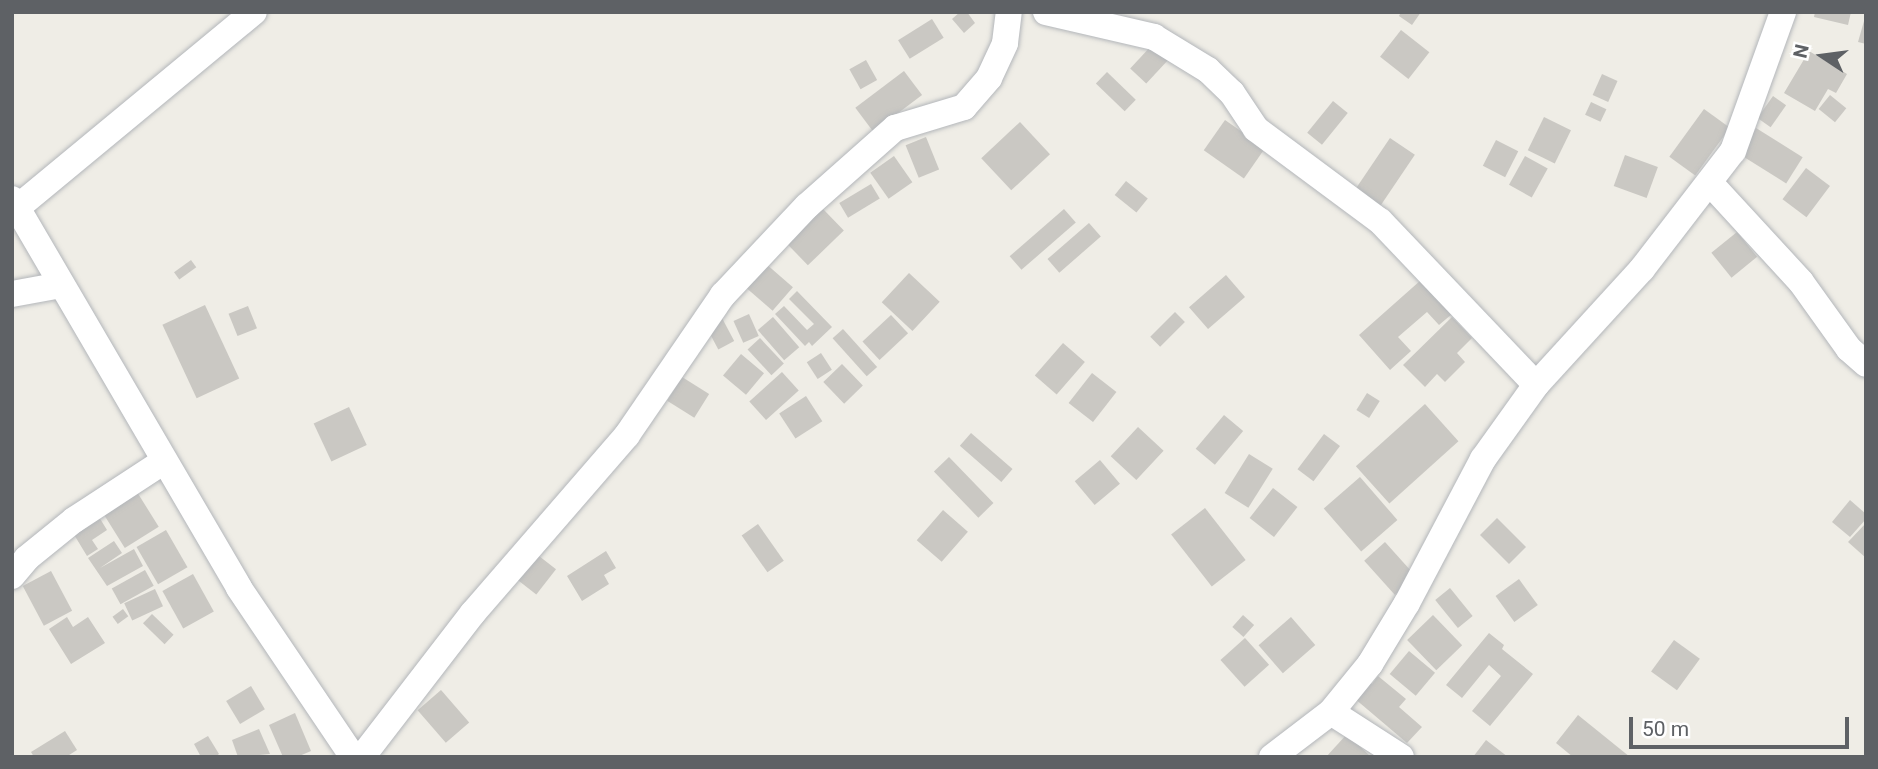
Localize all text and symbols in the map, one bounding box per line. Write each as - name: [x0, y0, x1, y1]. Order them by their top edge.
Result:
- north arrow: [1787, 21, 1857, 91]
- text: N: [1788, 42, 1814, 60]
- scale bar: [1633, 702, 1854, 746]
- text: 50 m: [1642, 717, 1689, 741]

